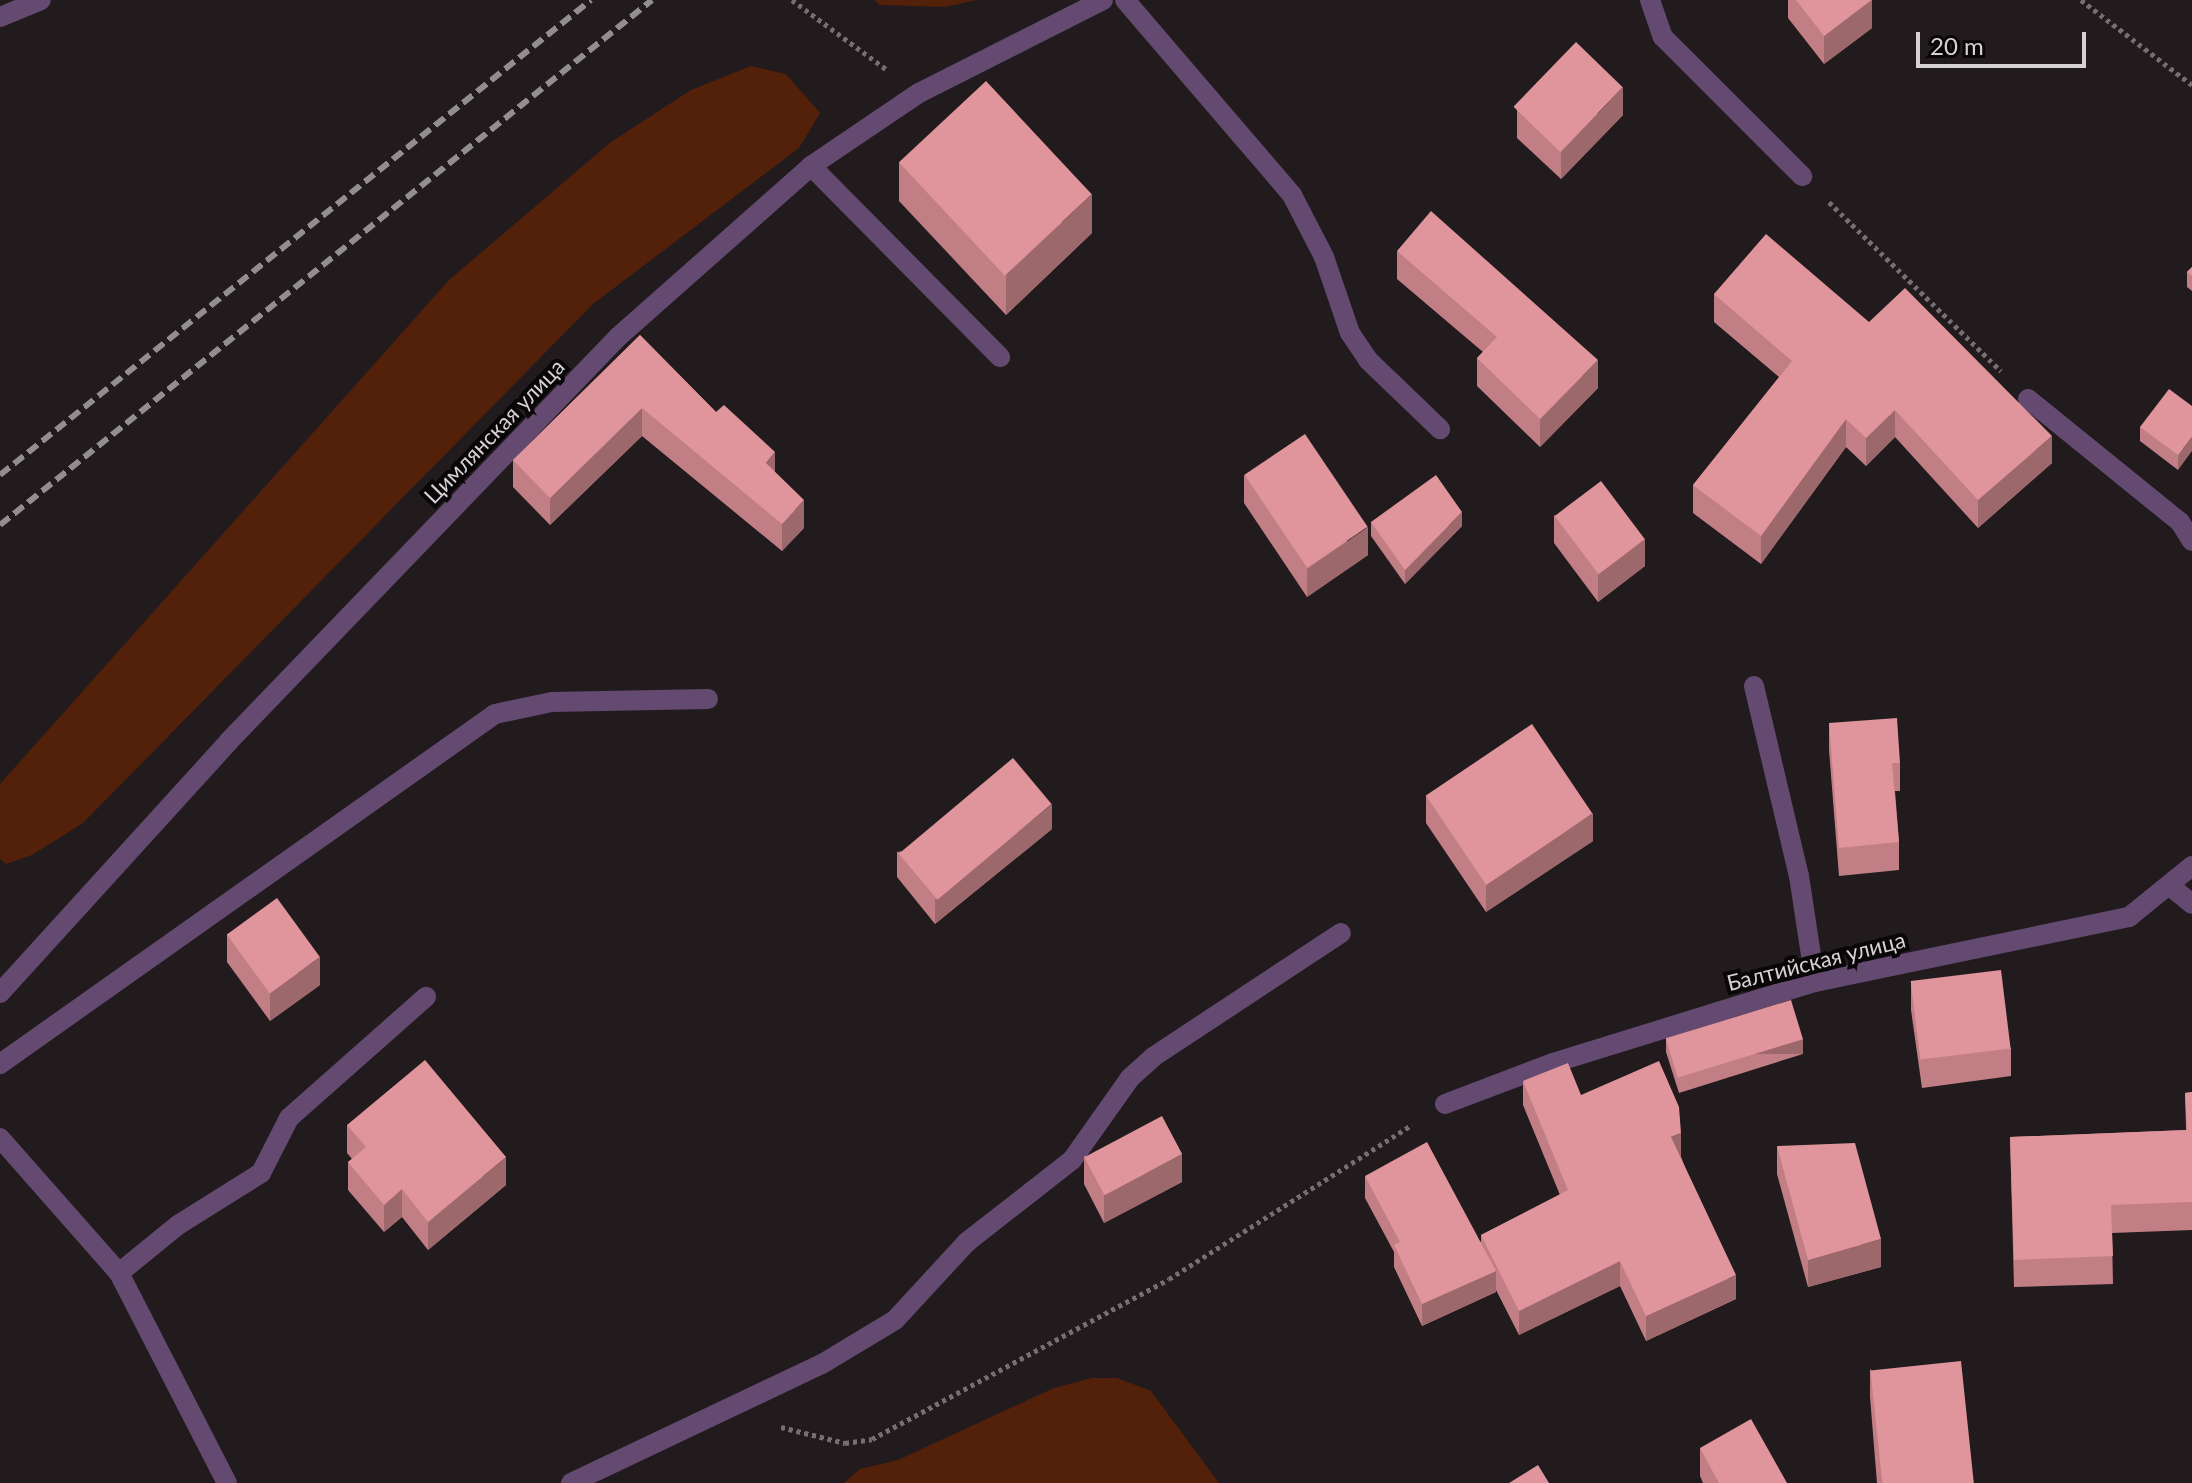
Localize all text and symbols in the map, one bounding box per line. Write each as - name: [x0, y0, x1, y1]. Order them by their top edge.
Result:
- scale bar: [1920, 16, 2090, 66]
- text: 20 m: [1930, 31, 1984, 60]
- street label: Цимлянская улица: [418, 353, 570, 509]
- street label: Балтийская улица: [1724, 926, 1908, 996]

